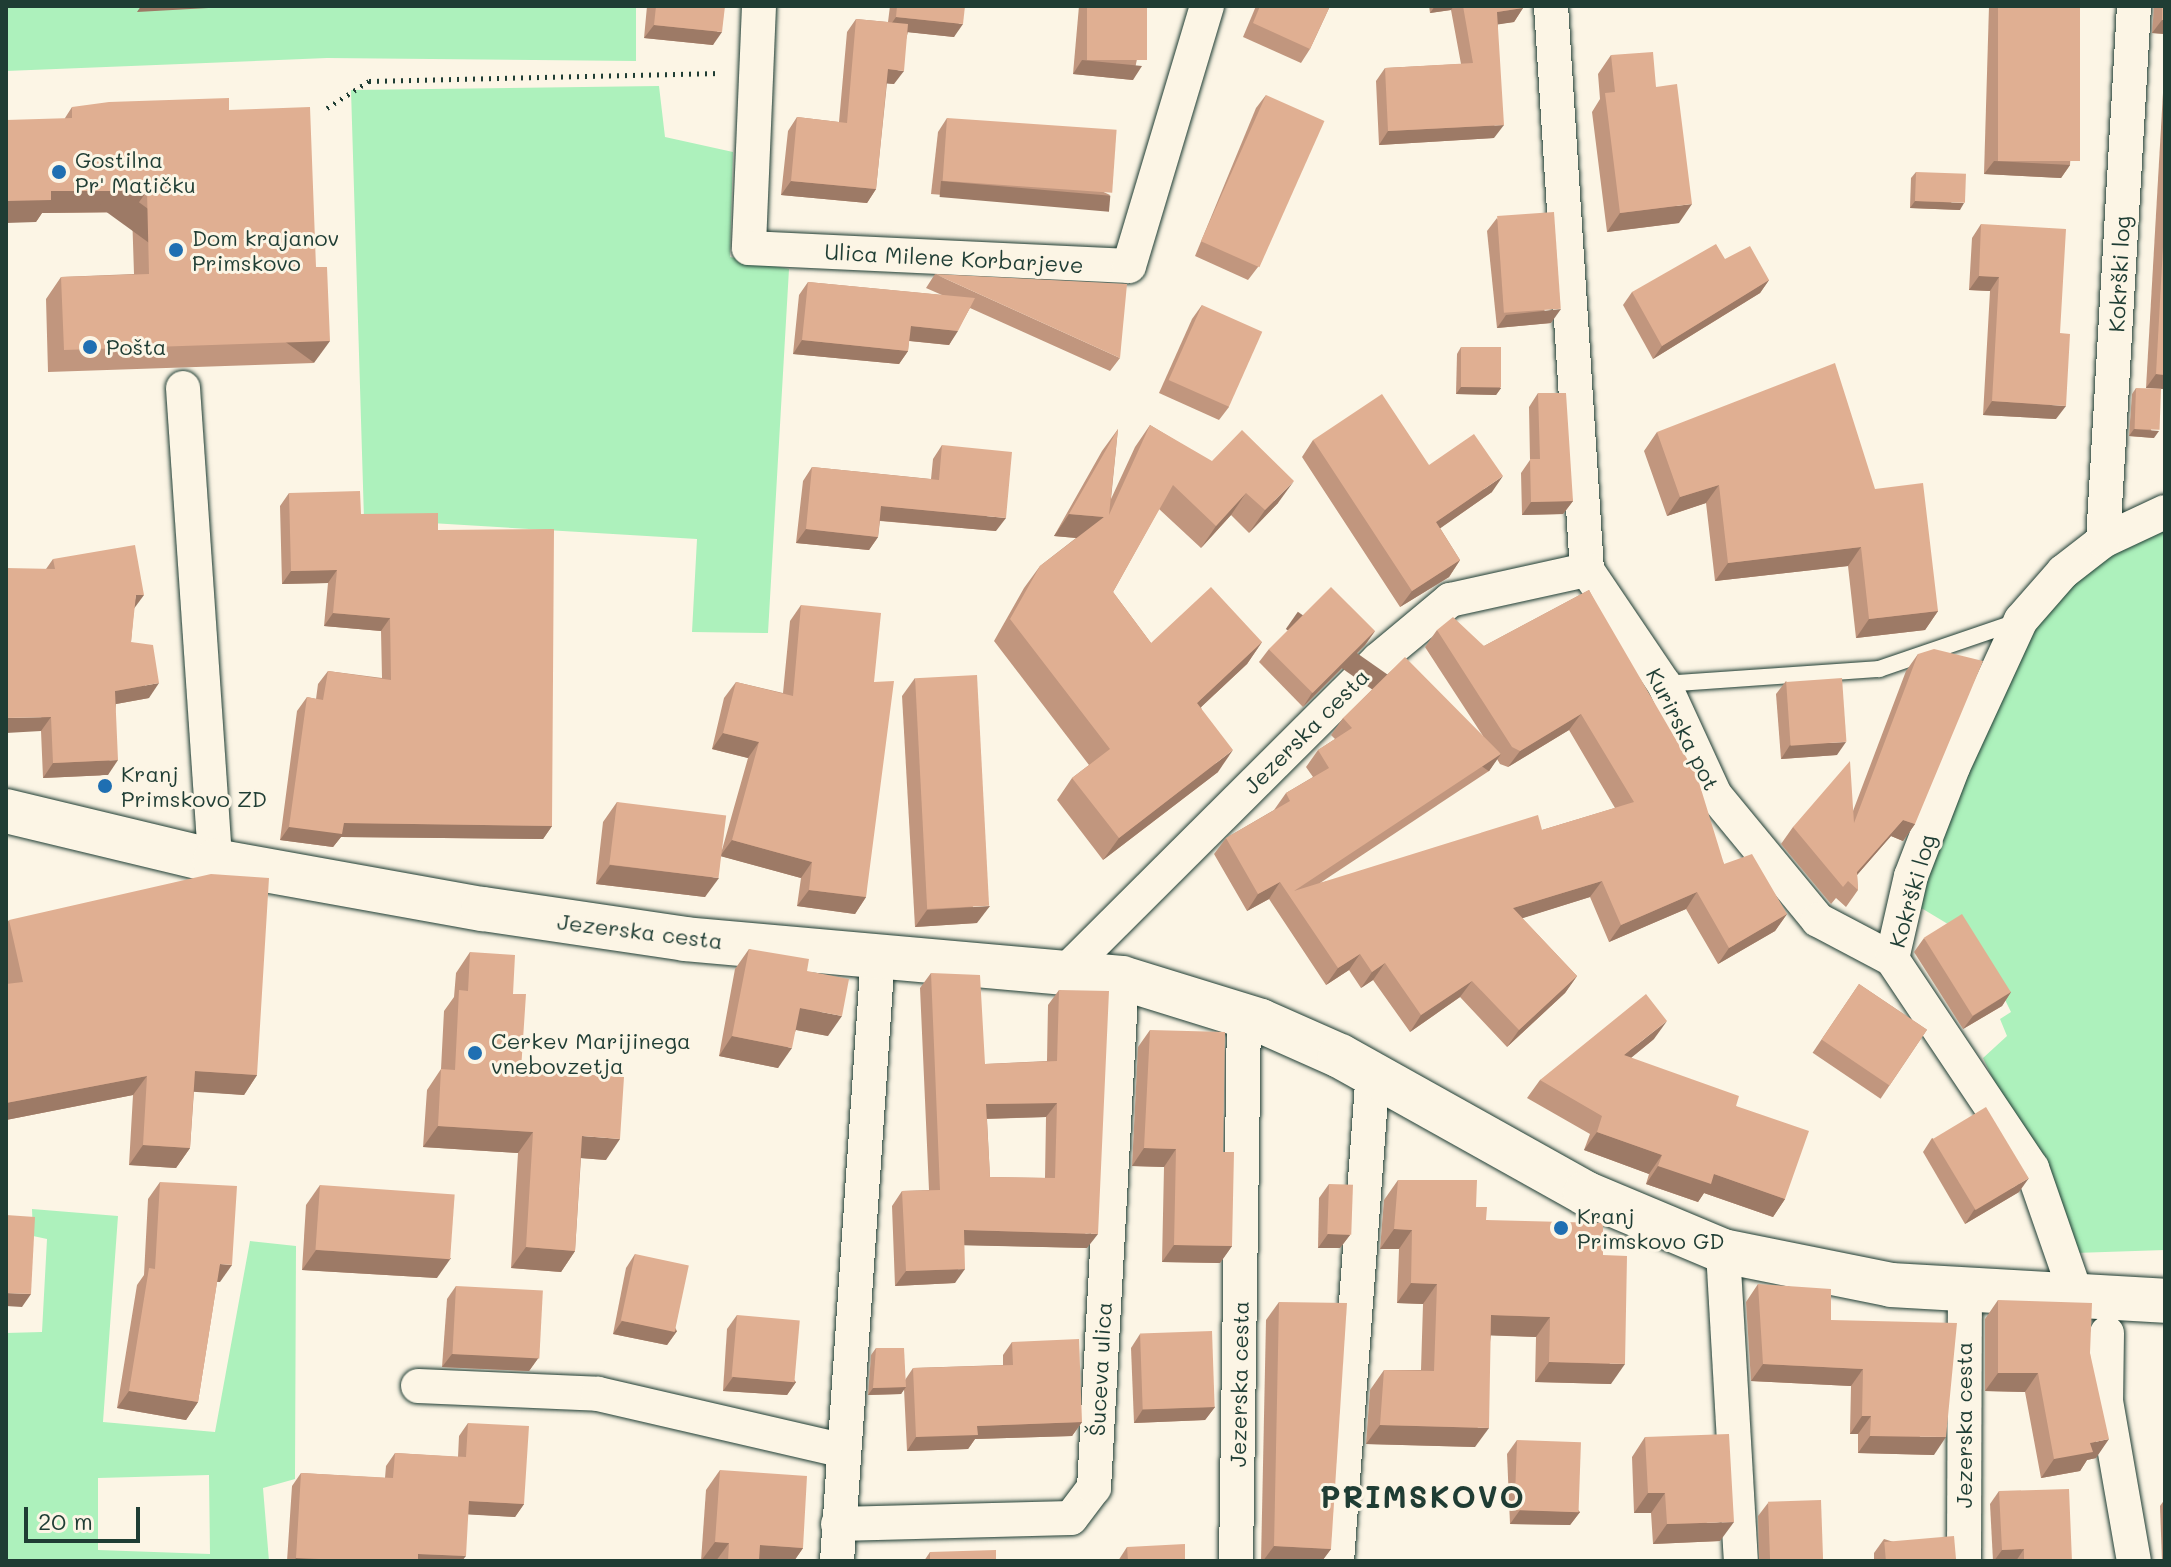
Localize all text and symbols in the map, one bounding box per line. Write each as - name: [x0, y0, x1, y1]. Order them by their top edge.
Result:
- place label: Gostilna Pr' Matičku: [75, 146, 196, 198]
- marker: Gostilna Pr' Matičku: [50, 163, 68, 181]
- street label: Kokrški log: [2103, 215, 2135, 333]
- place label: Dom krajanov Primskovo: [192, 224, 339, 276]
- street label: Ulica Milene Korbarjeve: [824, 238, 1084, 278]
- marker: Dom krajanov Primskovo: [167, 241, 185, 259]
- place label: Pošta: [106, 334, 167, 360]
- marker: Pošta: [81, 338, 99, 356]
- street label: Jezerska cesta: [1238, 663, 1374, 799]
- street label: Kurirska pot: [1641, 663, 1725, 795]
- place label: Kranj Primskovo ZD: [121, 760, 267, 812]
- marker: Kranj Primskovo ZD: [96, 777, 114, 795]
- street label: Kokrški log: [1883, 831, 1941, 951]
- street label: Jezerska cesta: [556, 908, 724, 954]
- place label: Cerkev Marijinega vnebovzetja: [491, 1027, 691, 1078]
- marker: Cerkev Marijinega vnebovzetja: [466, 1044, 484, 1062]
- place label: Kranj Primskovo GD: [1577, 1202, 1724, 1254]
- marker: Kranj Primskovo GD: [1552, 1219, 1570, 1237]
- street label: Šuceva ulica: [1083, 1301, 1117, 1437]
- street label: Jezerska cesta: [1224, 1301, 1254, 1467]
- street label: Jezerska cesta: [1951, 1342, 1977, 1508]
- district label: PRIMSKOVO: [1320, 1478, 1526, 1514]
- scale bar: [28, 1491, 144, 1541]
- text: 20 m: [38, 1505, 93, 1536]

